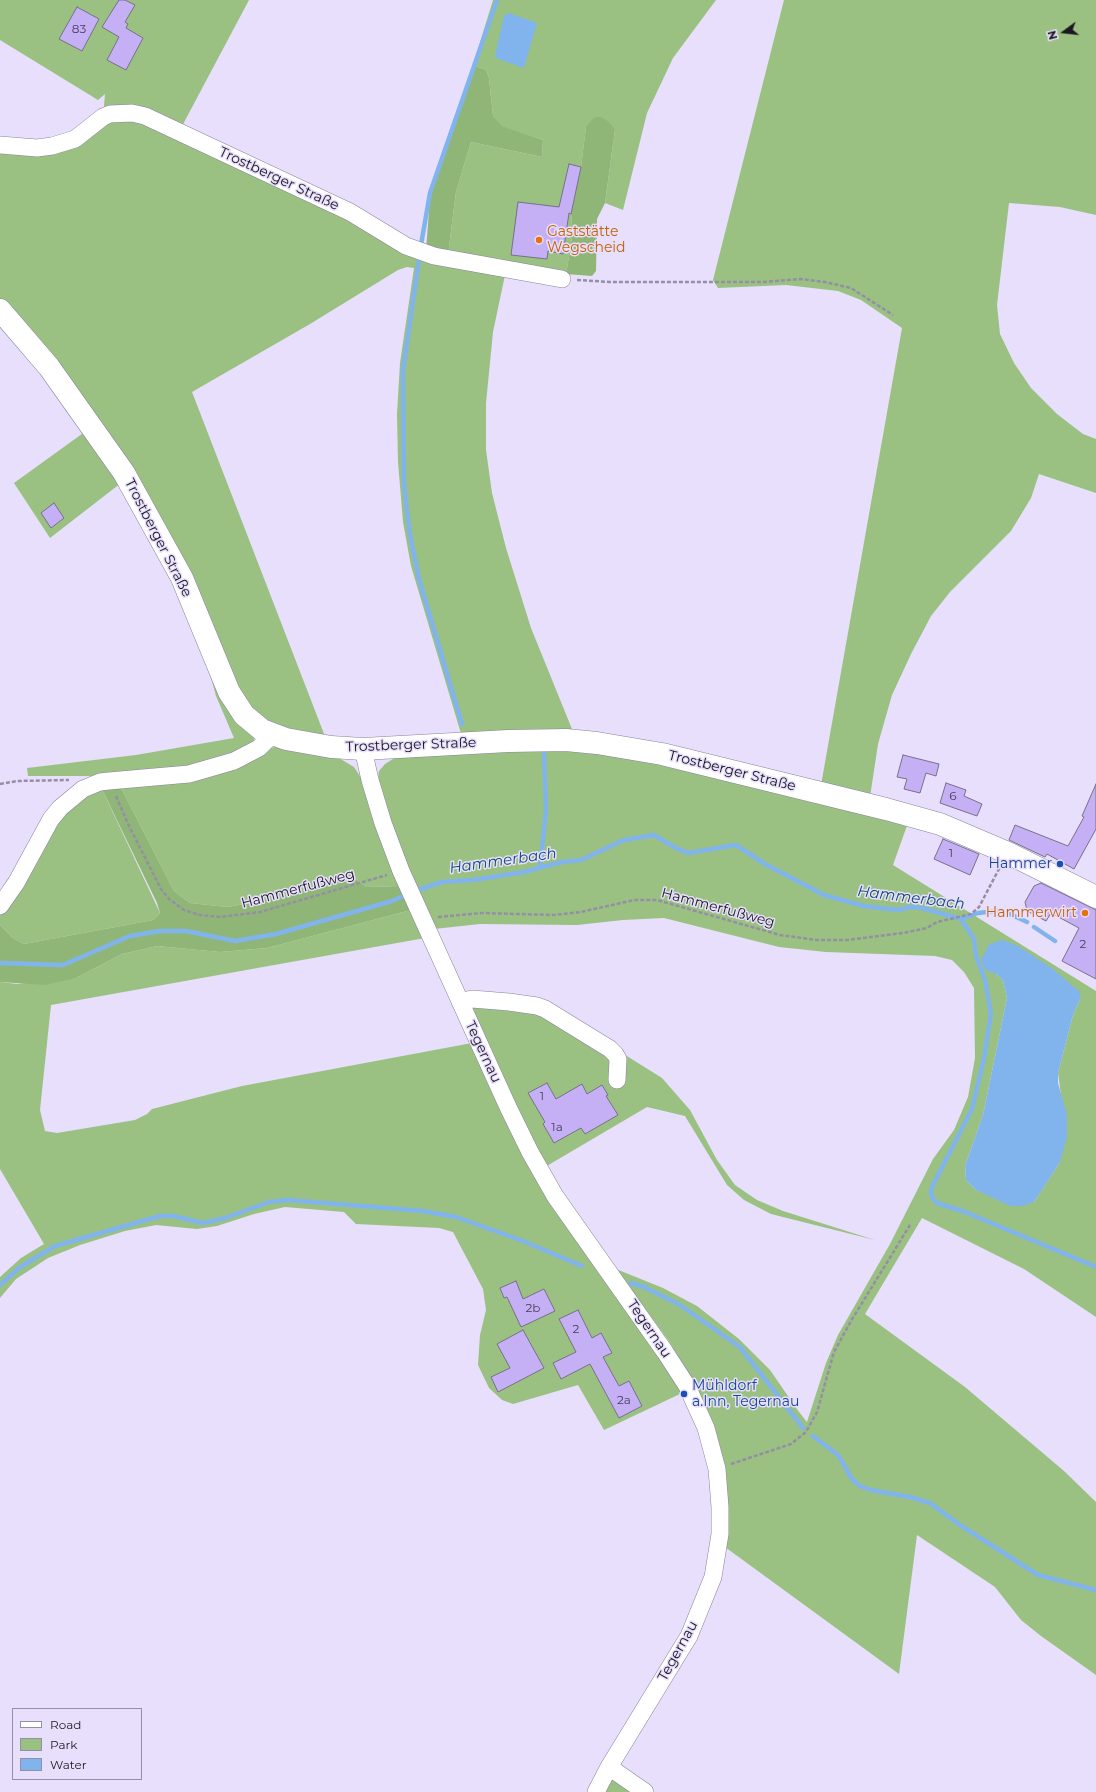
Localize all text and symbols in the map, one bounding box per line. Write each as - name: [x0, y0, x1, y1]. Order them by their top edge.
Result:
- north arrow: [1044, 12, 1084, 52]
- house number: 83: [72, 22, 86, 36]
- text: N: [1044, 29, 1060, 41]
- street label: Trostberger Straße: [216, 144, 342, 214]
- place label: Gaststätte Wegscheid: [547, 224, 626, 256]
- marker: Gaststätte Wegscheid: [534, 235, 544, 245]
- street label: Trostberger Straße: [121, 476, 195, 600]
- street label: Trostberger Straße: [345, 734, 477, 756]
- street label: Trostberger Straße: [667, 747, 797, 795]
- house number: 6: [949, 789, 957, 803]
- water label: Hammerbach: [448, 845, 558, 877]
- house number: 1: [949, 846, 953, 860]
- place label: Hammer: [989, 856, 1052, 872]
- marker: Hammer: [1055, 859, 1065, 869]
- street label: Hammerfußweg: [239, 866, 357, 912]
- water label: Hammerbach: [856, 882, 966, 914]
- street label: Hammerfußweg: [659, 885, 777, 931]
- place label: Hammerwirt: [986, 905, 1077, 921]
- marker: Hammerwirt: [1080, 908, 1090, 918]
- house number: 2: [1080, 937, 1086, 951]
- street label: Tegernau: [461, 1018, 505, 1086]
- house number: 1: [540, 1089, 544, 1103]
- house number: 1a: [551, 1120, 563, 1134]
- street label: Tegernau: [623, 1297, 675, 1361]
- house number: 2b: [526, 1301, 540, 1315]
- house number: 2: [573, 1322, 579, 1336]
- place label: Mühldorf a.Inn, Tegernau: [692, 1378, 799, 1410]
- marker: Mühldorf a.Inn, Tegernau: [679, 1389, 689, 1399]
- house number: 2a: [617, 1393, 631, 1407]
- street label: Tegernau: [655, 1618, 701, 1684]
- legend: [12, 1708, 142, 1780]
- text: Road: [50, 1717, 81, 1732]
- text: Park: [50, 1737, 77, 1752]
- text: Water: [50, 1757, 86, 1772]

